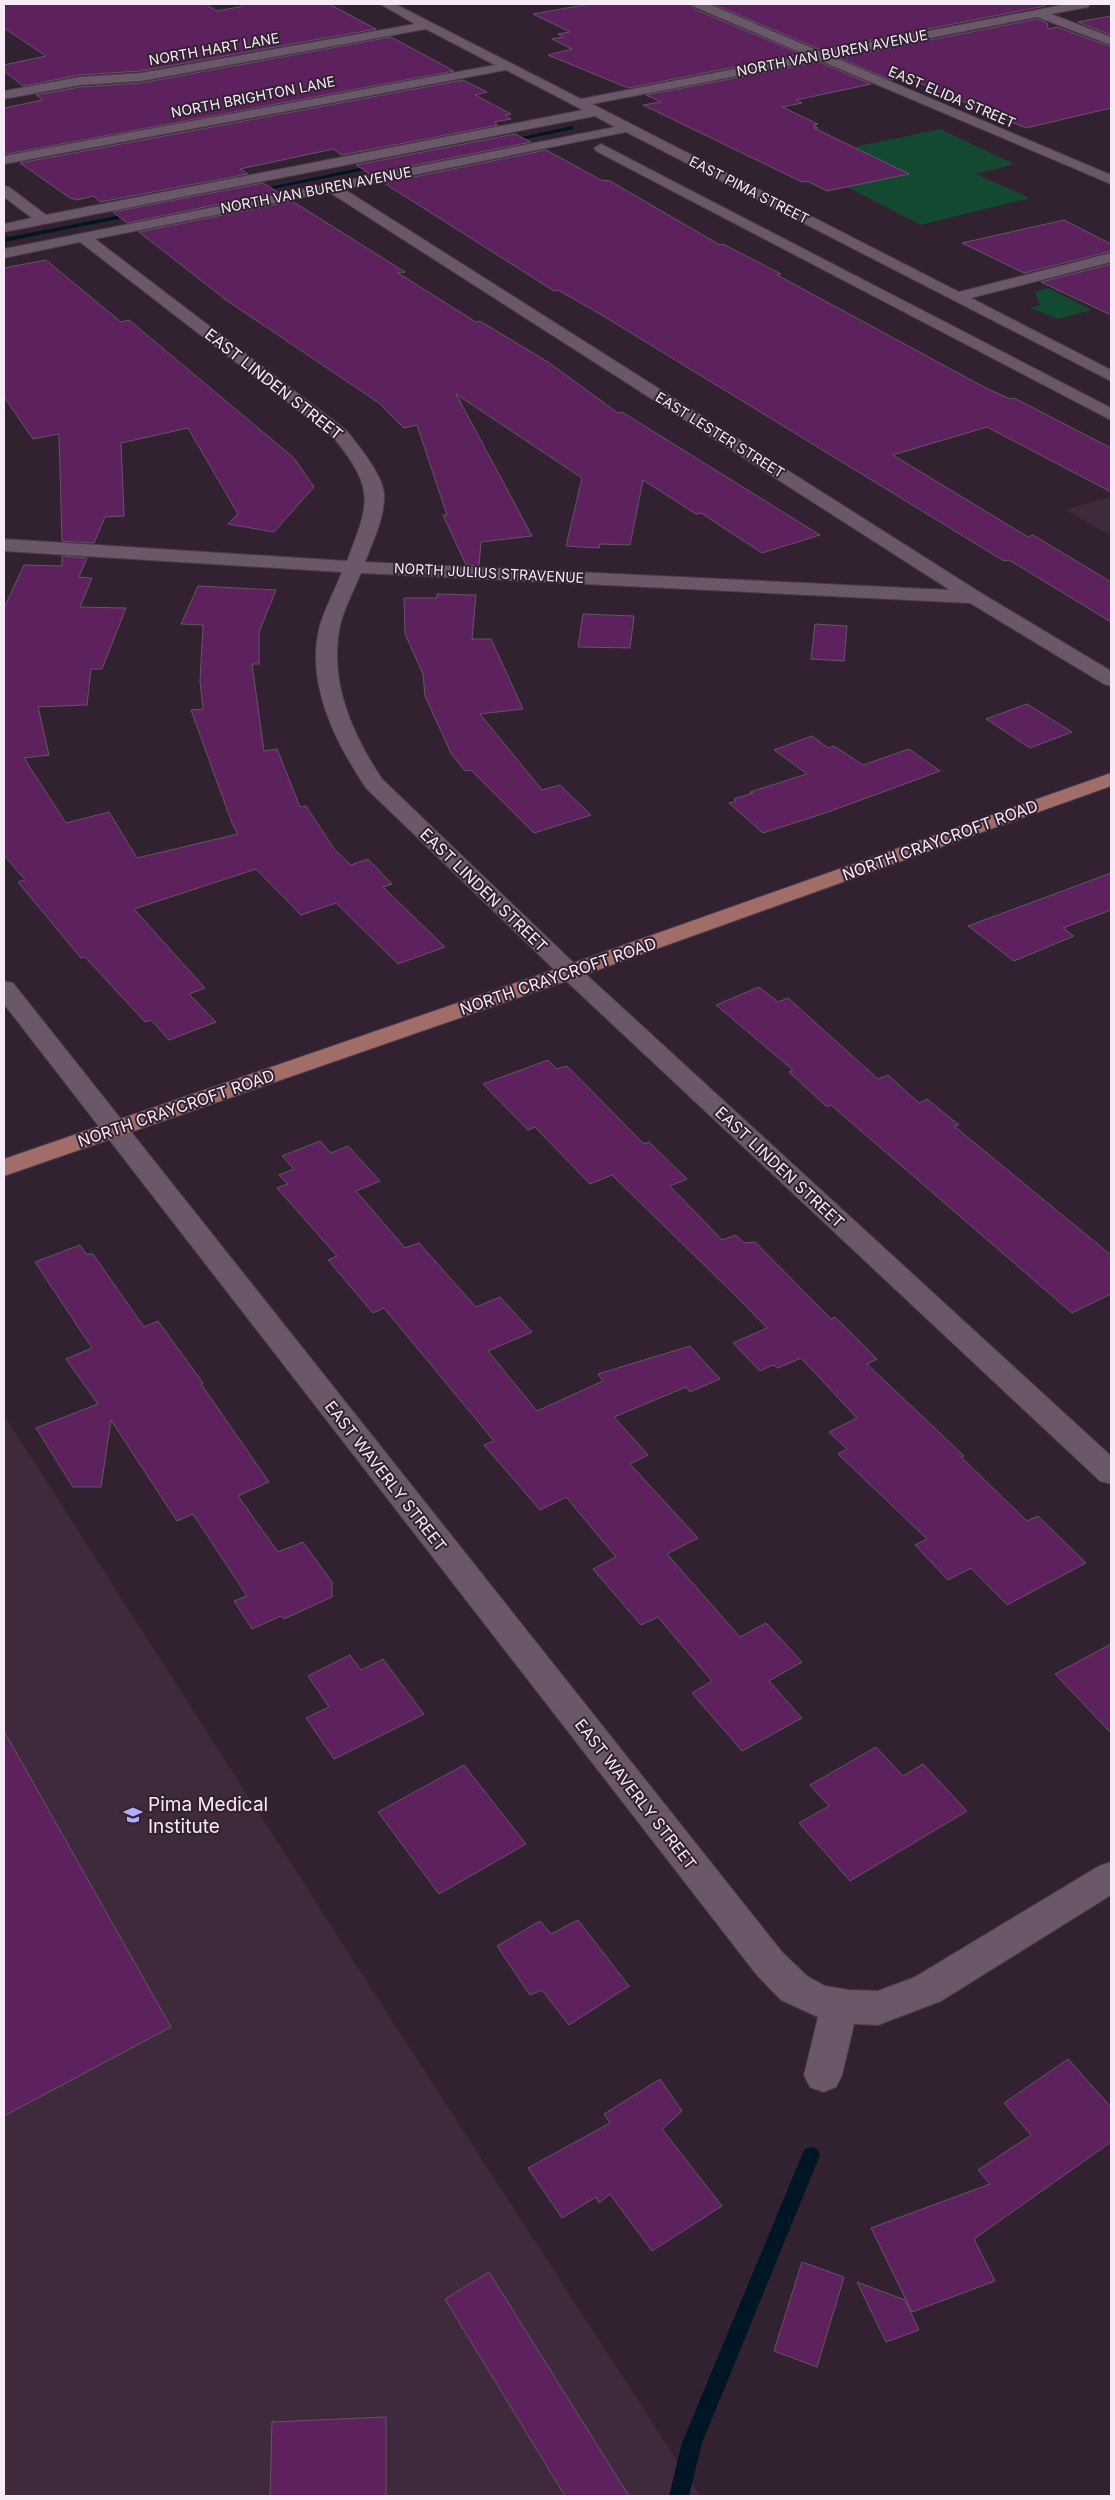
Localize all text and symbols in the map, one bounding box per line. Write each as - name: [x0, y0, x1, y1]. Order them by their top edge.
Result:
- street label: NORTH VAN BUREN AVENUE: [735, 26, 929, 79]
- street label: NORTH HART LANE: [147, 29, 281, 68]
- street label: EAST ELIDA STREET: [886, 62, 1018, 131]
- street label: NORTH BRIGHTON LANE: [169, 72, 336, 121]
- street label: EAST PIMA STREET: [687, 152, 812, 227]
- street label: NORTH VAN BUREN AVENUE: [219, 163, 413, 216]
- street label: EAST LINDEN STREET: [201, 324, 347, 444]
- street label: EAST LESTER STREET: [653, 388, 788, 481]
- street label: NORTH JULIUS STRAVENUE: [394, 559, 584, 586]
- street label: NORTH CRAYCROFT ROAD: [840, 795, 1040, 885]
- street label: EAST LINDEN STREET: [416, 824, 552, 956]
- street label: NORTH CRAYCROFT ROAD: [457, 933, 659, 1019]
- street label: NORTH CRAYCROFT ROAD: [75, 1065, 277, 1151]
- street label: EAST LINDEN STREET: [711, 1102, 849, 1232]
- street label: EAST WAVERLY STREET: [321, 1397, 451, 1555]
- street label: EAST WAVERLY STREET: [571, 1715, 701, 1873]
- place label: Pima Medical Institute: [148, 1793, 268, 1838]
- school or university icon: Pima Medical Institute: [122, 1804, 144, 1826]

